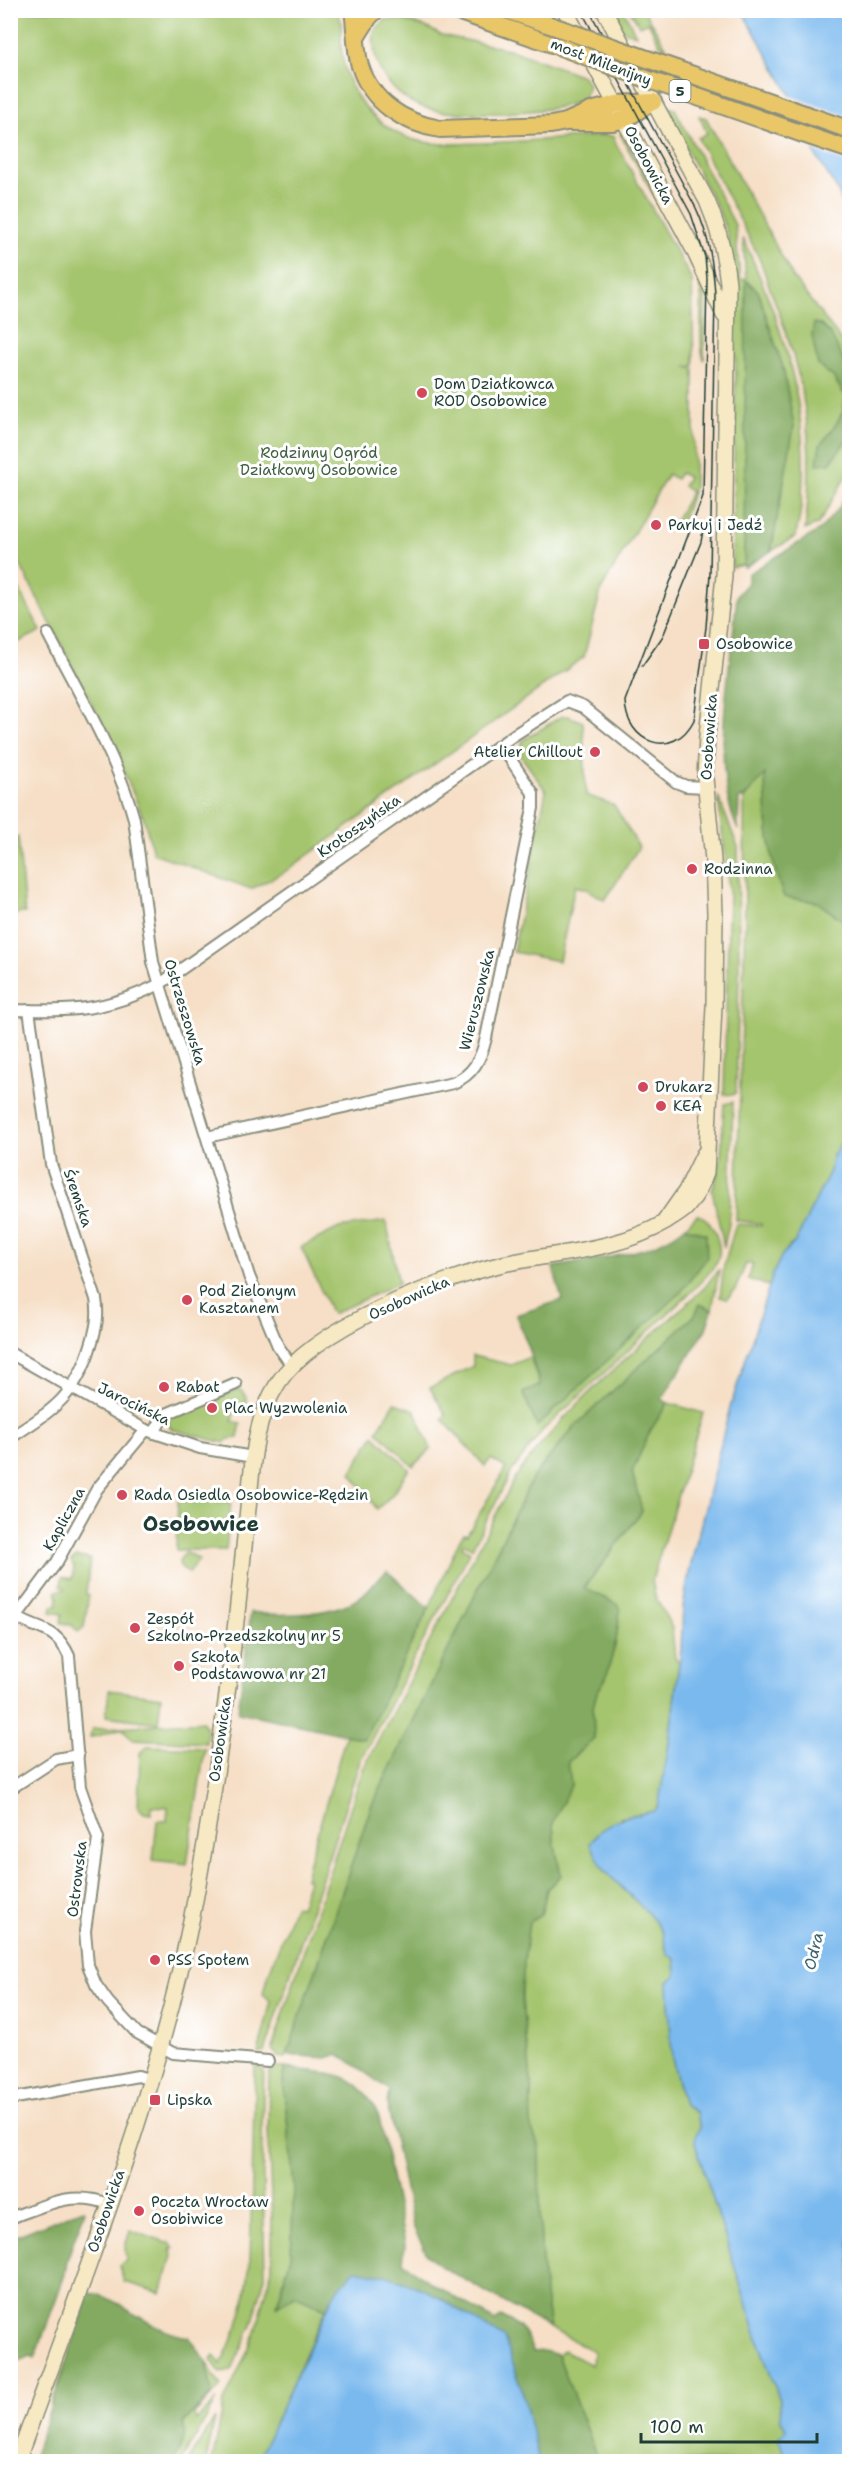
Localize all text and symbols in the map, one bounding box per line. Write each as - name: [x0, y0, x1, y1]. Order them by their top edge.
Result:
- street label: most Milenijny: [548, 34, 654, 90]
- road number: 5: [670, 80, 690, 102]
- street label: Osobowicka: [620, 122, 678, 208]
- place label: Dom Działkowca ROD Osobowice: [434, 374, 555, 411]
- marker: Dom Działkowca ROD Osobowice: [415, 386, 429, 400]
- park label: Rodzinny Ogród Działkowy Osobowice: [240, 443, 398, 480]
- place label: Parkuj i Jedź: [668, 515, 763, 535]
- marker: Parkuj i Jedź: [649, 518, 663, 532]
- place label: Osobowice: [716, 634, 793, 654]
- marker: Osobowice: [697, 637, 711, 651]
- street label: Osobowicka: [696, 693, 722, 781]
- place label: Atelier Chillout: [474, 742, 583, 762]
- marker: Atelier Chillout: [588, 745, 602, 759]
- street label: Krotoszyńska: [313, 789, 405, 862]
- place label: Rodzinna: [704, 859, 773, 879]
- marker: Rodzinna: [685, 862, 699, 876]
- street label: Wieruszowska: [455, 947, 499, 1053]
- street label: Ostrzeszowska: [159, 957, 211, 1068]
- place label: Drukarz: [655, 1077, 713, 1097]
- marker: Drukarz: [636, 1080, 650, 1094]
- place label: KEA: [673, 1096, 702, 1116]
- marker: KEA: [654, 1099, 668, 1113]
- street label: Śremska: [59, 1166, 98, 1230]
- street label: Osobowicka: [365, 1271, 453, 1325]
- place label: Pod Zielonym Kasztanem: [199, 1281, 296, 1318]
- marker: Pod Zielonym Kasztanem: [180, 1293, 194, 1307]
- place label: Rabat: [176, 1377, 220, 1397]
- street label: Jarocińska: [94, 1378, 174, 1430]
- marker: Rabat: [157, 1380, 171, 1394]
- place label: Plac Wyzwolenia: [224, 1398, 348, 1418]
- marker: Plac Wyzwolenia: [205, 1401, 219, 1415]
- street label: Kapliczna: [38, 1483, 90, 1554]
- place label: Rada Osiedla Osobowice-Rędzin: [134, 1485, 368, 1505]
- marker: Rada Osiedla Osobowice-Rędzin: [115, 1488, 129, 1502]
- district label: Osobowice: [143, 1510, 259, 1538]
- place label: Zespół Szkolno-Przedszkolny nr 5: [147, 1609, 341, 1646]
- marker: Zespół Szkolno-Przedszkolny nr 5: [128, 1621, 142, 1635]
- place label: Szkoła Podstawowa nr 21: [191, 1647, 326, 1684]
- marker: Szkoła Podstawowa nr 21: [172, 1659, 186, 1673]
- street label: Osobowicka: [204, 1694, 236, 1783]
- street label: Ostrowska: [62, 1839, 92, 1918]
- water label: Odra: [799, 1930, 828, 1972]
- place label: PSS Społem: [167, 1950, 249, 1970]
- marker: PSS Społem: [148, 1953, 162, 1967]
- place label: Lipska: [167, 2090, 213, 2110]
- marker: Lipska: [148, 2093, 162, 2107]
- street label: Osobowicka: [82, 2166, 130, 2255]
- place label: Poczta Wrocław Osobiwice: [151, 2192, 269, 2229]
- marker: Poczta Wrocław Osobiwice: [132, 2204, 146, 2218]
- scale bar: [641, 2406, 816, 2444]
- text: 100 m: [650, 2415, 704, 2439]

